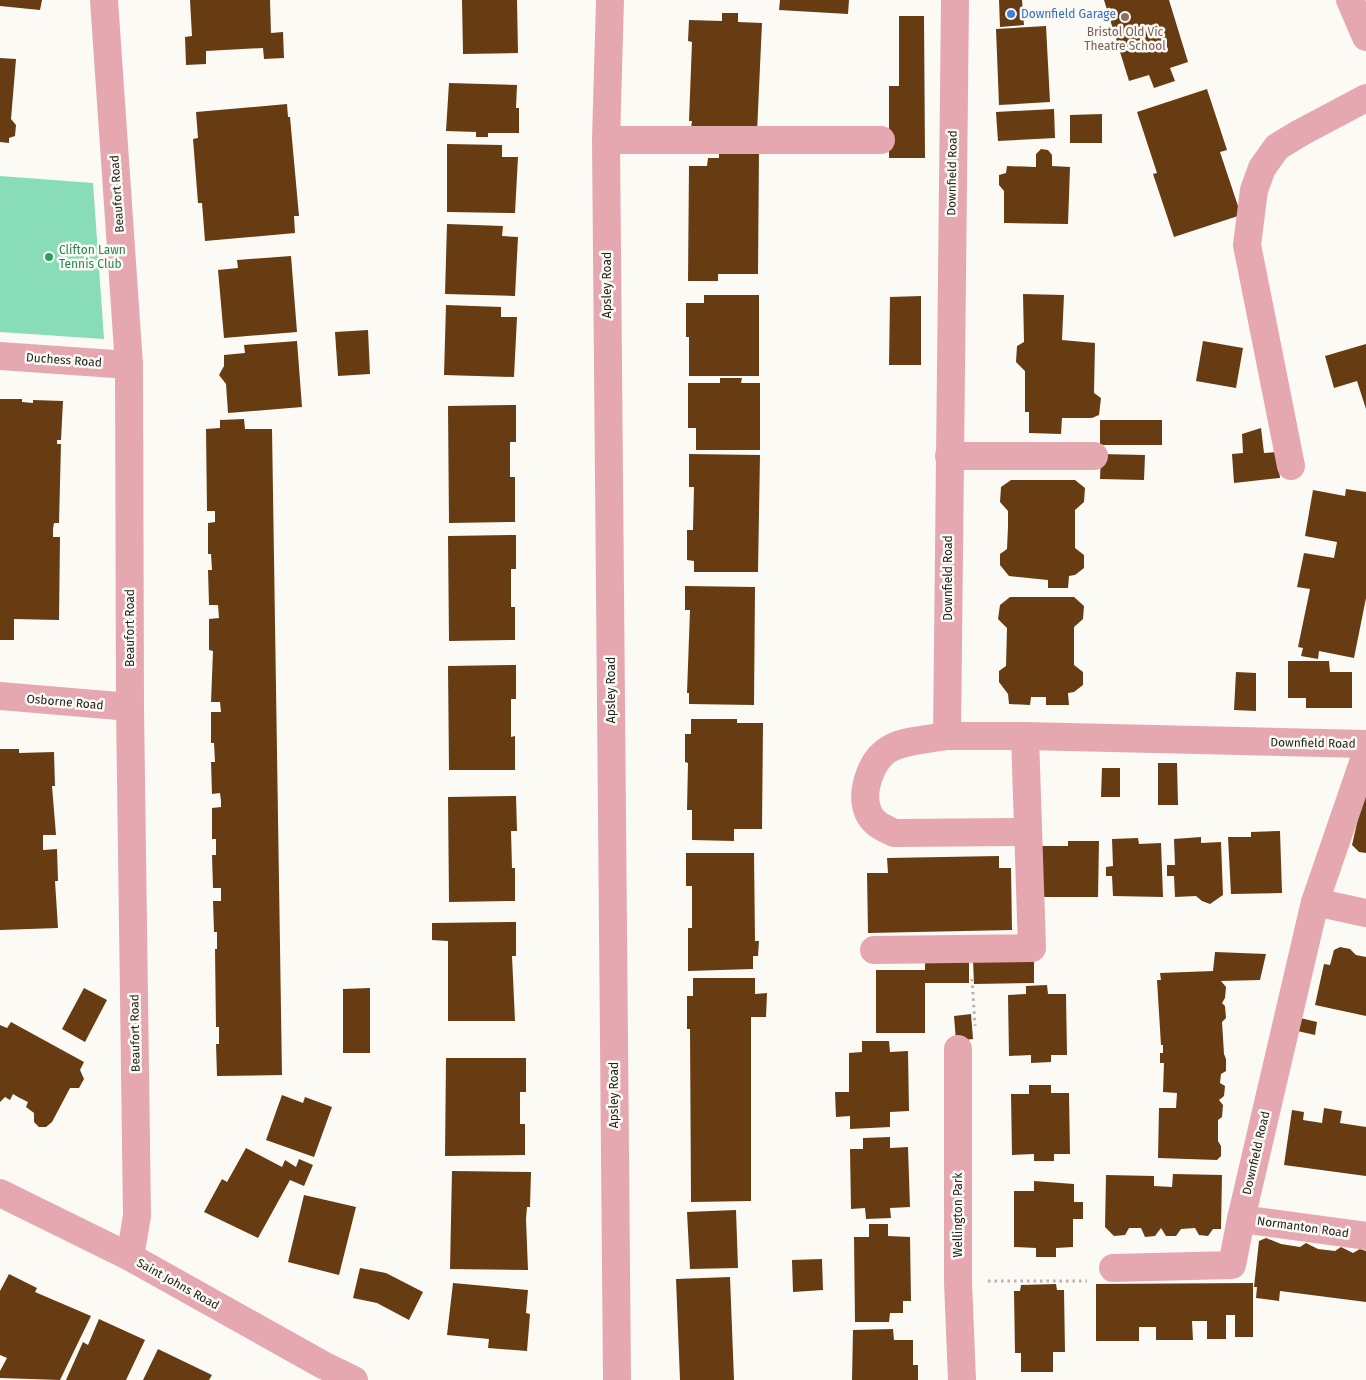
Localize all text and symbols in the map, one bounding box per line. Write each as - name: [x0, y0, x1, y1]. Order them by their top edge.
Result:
- place label: Downfield Garage: [1021, 7, 1116, 21]
- marker: Downfield Garage: [1005, 8, 1017, 20]
- marker: Bristol Old Vic Theatre School: [1119, 11, 1131, 23]
- place label: Bristol Old Vic Theatre School: [1084, 25, 1166, 53]
- street label: Downfield Road: [944, 130, 960, 216]
- street label: Beaufort Road: [107, 155, 127, 233]
- place label: Clifton Lawn Tennis Club: [59, 243, 126, 271]
- marker: Clifton Lawn Tennis Club: [43, 251, 55, 263]
- street label: Apsley Road: [600, 252, 614, 318]
- street label: Duchess Road: [26, 350, 102, 370]
- street label: Downfield Road: [941, 535, 955, 621]
- street label: Beaufort Road: [123, 589, 137, 667]
- street label: Apsley Road: [604, 657, 618, 723]
- street label: Osborne Road: [26, 692, 104, 712]
- street label: Downfield Road: [1270, 735, 1356, 751]
- street label: Beaufort Road: [127, 994, 143, 1072]
- street label: Apsley Road: [607, 1062, 621, 1128]
- street label: Downfield Road: [1240, 1110, 1272, 1196]
- street label: Wellington Park: [951, 1172, 965, 1258]
- street label: Normanton Road: [1256, 1214, 1350, 1240]
- street label: Saint Johns Road: [134, 1256, 222, 1312]

